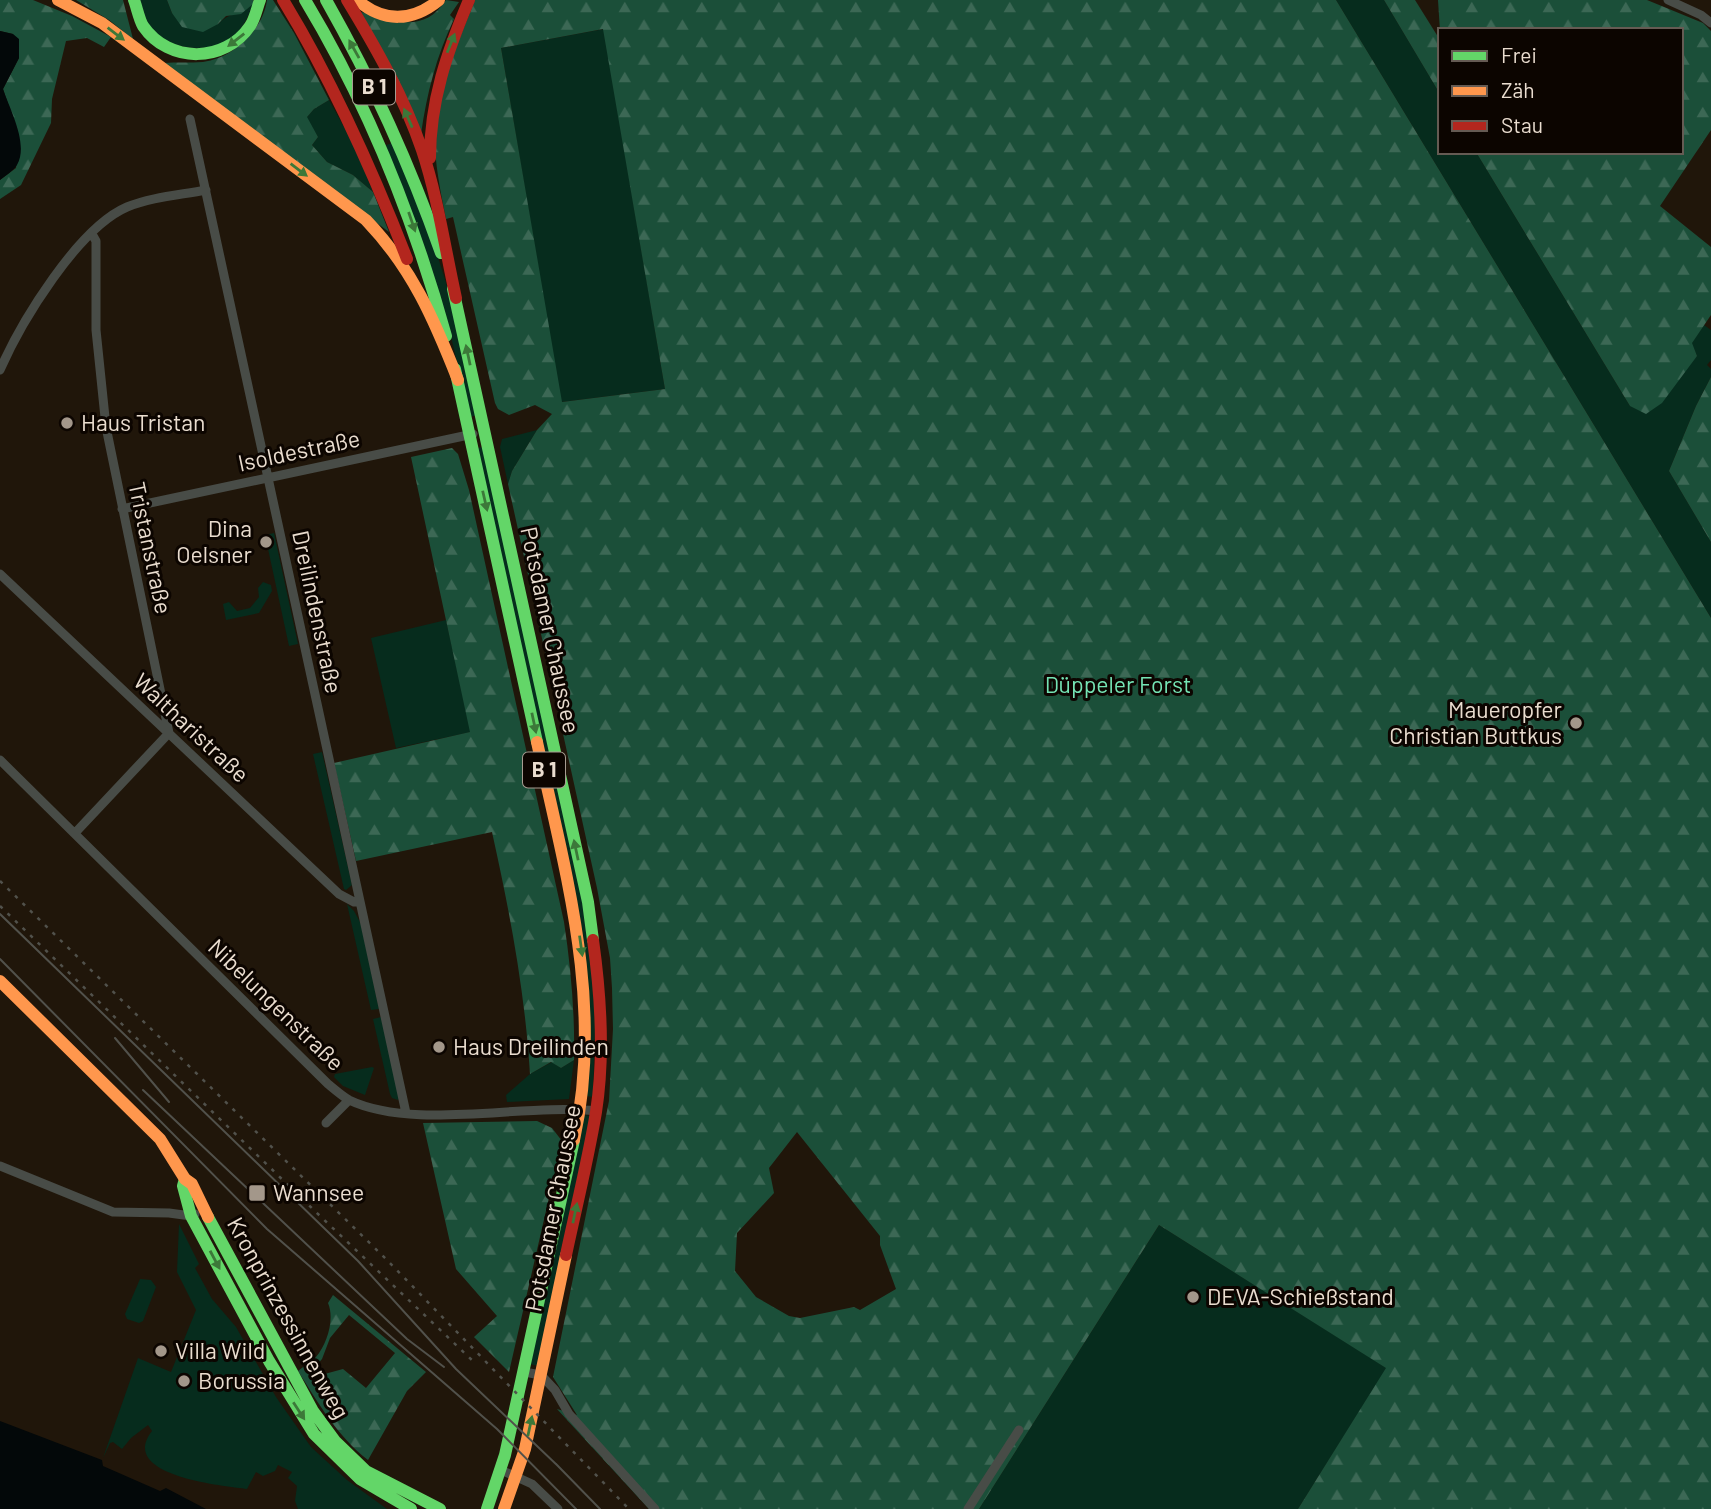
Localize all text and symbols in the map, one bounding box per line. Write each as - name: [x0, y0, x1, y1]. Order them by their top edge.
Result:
- one-way arrow: [107, 27, 126, 41]
- legend: [1438, 28, 1683, 154]
- one-way arrow: [227, 33, 245, 48]
- one-way arrow: [445, 33, 457, 53]
- one-way arrow: [348, 40, 360, 59]
- text: Frei: [1501, 42, 1537, 67]
- road number: B 1: [353, 70, 395, 104]
- text: Zäh: [1501, 77, 1535, 102]
- one-way arrow: [402, 107, 413, 128]
- text: Stau: [1501, 112, 1543, 137]
- one-way arrow: [290, 163, 308, 177]
- one-way arrow: [406, 211, 417, 232]
- one-way arrow: [462, 344, 473, 366]
- place label: Haus Tristan: [81, 408, 205, 436]
- marker: Haus Tristan: [59, 415, 75, 431]
- street label: Isoldestraße: [235, 423, 362, 477]
- street label: Tristanstraße: [123, 479, 179, 616]
- one-way arrow: [479, 490, 490, 512]
- place label: Dina Oelsner: [176, 514, 253, 568]
- street label: Potsdamer Chaussee: [515, 524, 587, 736]
- street label: Dreilindenstraße: [287, 528, 349, 696]
- marker: Dina Oelsner: [258, 534, 274, 550]
- street label: Waltharistraße: [128, 667, 255, 788]
- park label: Düppeler Forst: [1045, 670, 1191, 698]
- place label: Maueropfer Christian Buttkus: [1389, 695, 1563, 749]
- one-way arrow: [529, 712, 540, 734]
- marker: Maueropfer Christian Buttkus: [1568, 715, 1584, 731]
- road number: B 1: [523, 752, 565, 788]
- one-way arrow: [571, 839, 582, 861]
- street label: Nibelungenstraße: [203, 933, 350, 1076]
- one-way arrow: [575, 935, 586, 957]
- place label: Haus Dreilinden: [453, 1032, 609, 1060]
- marker: Haus Dreilinden: [431, 1039, 447, 1055]
- street label: Potsdamer Chaussee: [518, 1102, 586, 1314]
- place label: Wannsee: [273, 1178, 364, 1206]
- marker: Wannsee: [247, 1183, 267, 1203]
- one-way arrow: [569, 1202, 580, 1224]
- street label: Kronprinzessinnenweg: [222, 1212, 356, 1423]
- one-way arrow: [209, 1251, 221, 1270]
- place label: DEVA-Schießstand: [1207, 1282, 1394, 1310]
- marker: DEVA-Schießstand: [1185, 1289, 1201, 1305]
- place label: Villa Wild: [175, 1336, 265, 1364]
- marker: Villa Wild: [153, 1343, 169, 1359]
- place label: Borussia: [198, 1366, 285, 1394]
- marker: Borussia: [176, 1373, 192, 1389]
- one-way arrow: [293, 1402, 306, 1421]
- one-way arrow: [524, 1415, 535, 1437]

